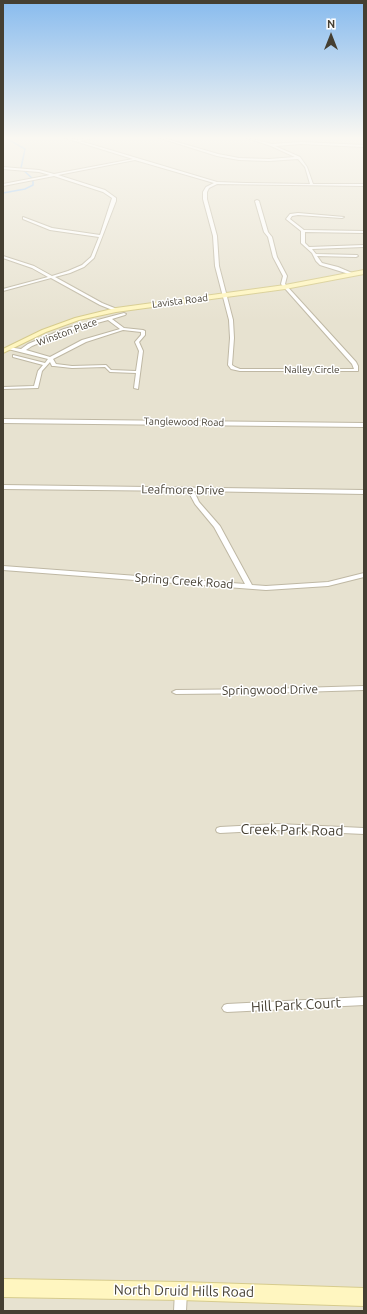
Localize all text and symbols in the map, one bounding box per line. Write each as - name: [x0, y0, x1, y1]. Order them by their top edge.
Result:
- north arrow: [311, 16, 351, 56]
- text: N: [327, 18, 335, 30]
- street label: Lavista Road: [151, 292, 209, 310]
- street label: Winston Place: [35, 315, 99, 349]
- street label: Nalley Circle: [284, 364, 340, 376]
- street label: Tanglewood Road: [144, 415, 224, 429]
- street label: Leafmore Drive: [141, 482, 225, 498]
- street label: Spring Creek Road: [134, 570, 234, 592]
- street label: Springwood Drive: [222, 682, 318, 698]
- street label: Creek Park Road: [240, 821, 344, 839]
- street label: Hill Park Court: [250, 994, 342, 1016]
- street label: North Druid Hills Road: [114, 1281, 254, 1301]

